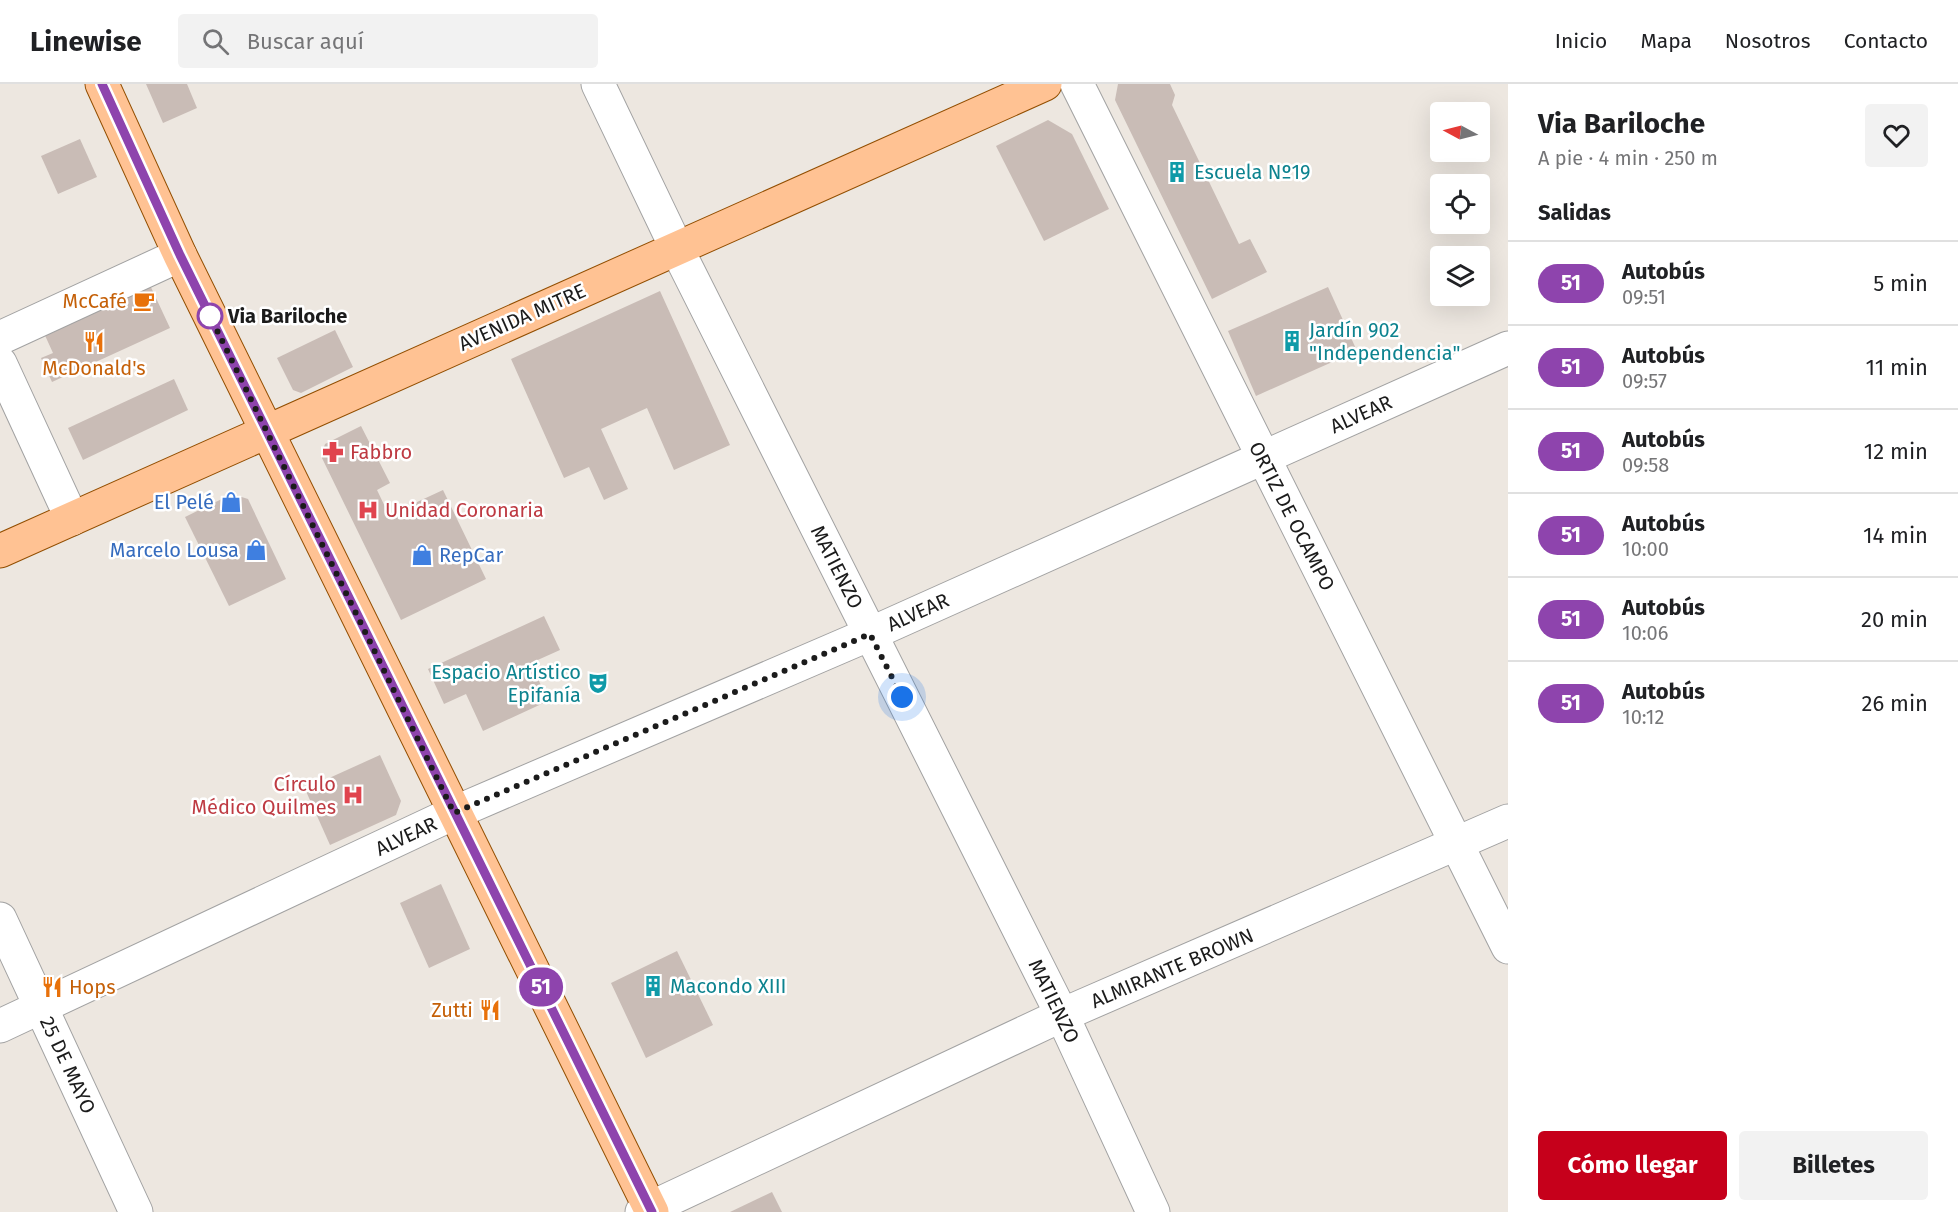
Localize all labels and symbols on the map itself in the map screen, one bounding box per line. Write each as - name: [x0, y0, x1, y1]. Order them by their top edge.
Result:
- north arrow: [1430, 102, 1490, 162]
- building icon: Escuela Nº19: [1165, 160, 1189, 184]
- place label: Escuela Nº19: [1194, 160, 1311, 184]
- street label: AVENIDA MITRE: [455, 278, 589, 356]
- place label: McCafé: [63, 289, 127, 313]
- cafe icon: McCafé: [132, 289, 156, 313]
- marker: Via Bariloche: [197, 303, 223, 329]
- place label: Via Bariloche: [227, 304, 347, 328]
- place label: Jardín 902 "Independencia": [1309, 318, 1460, 365]
- building icon: Jardín 902 "Independencia": [1280, 329, 1304, 353]
- restaurant icon: McDonald's: [82, 330, 106, 354]
- place label: McDonald's: [42, 356, 146, 380]
- street label: ALVEAR: [1326, 390, 1396, 438]
- street label: ORTIZ DE OCAMPO: [1244, 438, 1340, 594]
- pharmacy icon: Fabbro: [321, 440, 345, 464]
- place label: Fabbro: [350, 440, 412, 464]
- place label: El Pelé: [154, 490, 214, 514]
- shop icon: El Pelé: [219, 490, 243, 514]
- hospital icon: Unidad Coronaria: [356, 498, 380, 522]
- place label: Unidad Coronaria: [385, 498, 544, 522]
- street label: MATIENZO: [806, 521, 868, 613]
- place label: Marcelo Lousa: [110, 538, 239, 562]
- shop icon: Marcelo Lousa: [244, 538, 268, 562]
- shop icon: RepCar: [410, 543, 434, 567]
- place label: RepCar: [439, 543, 503, 567]
- street label: ALVEAR: [883, 588, 953, 636]
- place label: Espacio Artístico Epifanía: [431, 660, 581, 707]
- theatre icon: Espacio Artístico Epifanía: [586, 671, 610, 695]
- your location: [887, 682, 917, 712]
- place label: Círculo Médico Quilmes: [191, 772, 336, 819]
- hospital icon: Círculo Médico Quilmes: [341, 783, 365, 807]
- street label: ALVEAR: [371, 811, 441, 861]
- street label: ALMIRANTE BROWN: [1087, 923, 1257, 1013]
- street label: MATIENZO: [1023, 955, 1085, 1047]
- line badge: 51: [514, 968, 568, 1006]
- building icon: Macondo XIII: [641, 974, 665, 998]
- place label: Macondo XIII: [670, 974, 786, 998]
- restaurant icon: Hops: [40, 975, 64, 999]
- place label: Hops: [69, 975, 116, 999]
- place label: Zutti: [431, 998, 473, 1022]
- restaurant icon: Zutti: [478, 998, 502, 1022]
- street label: 25 DE MAYO: [35, 1013, 101, 1117]

